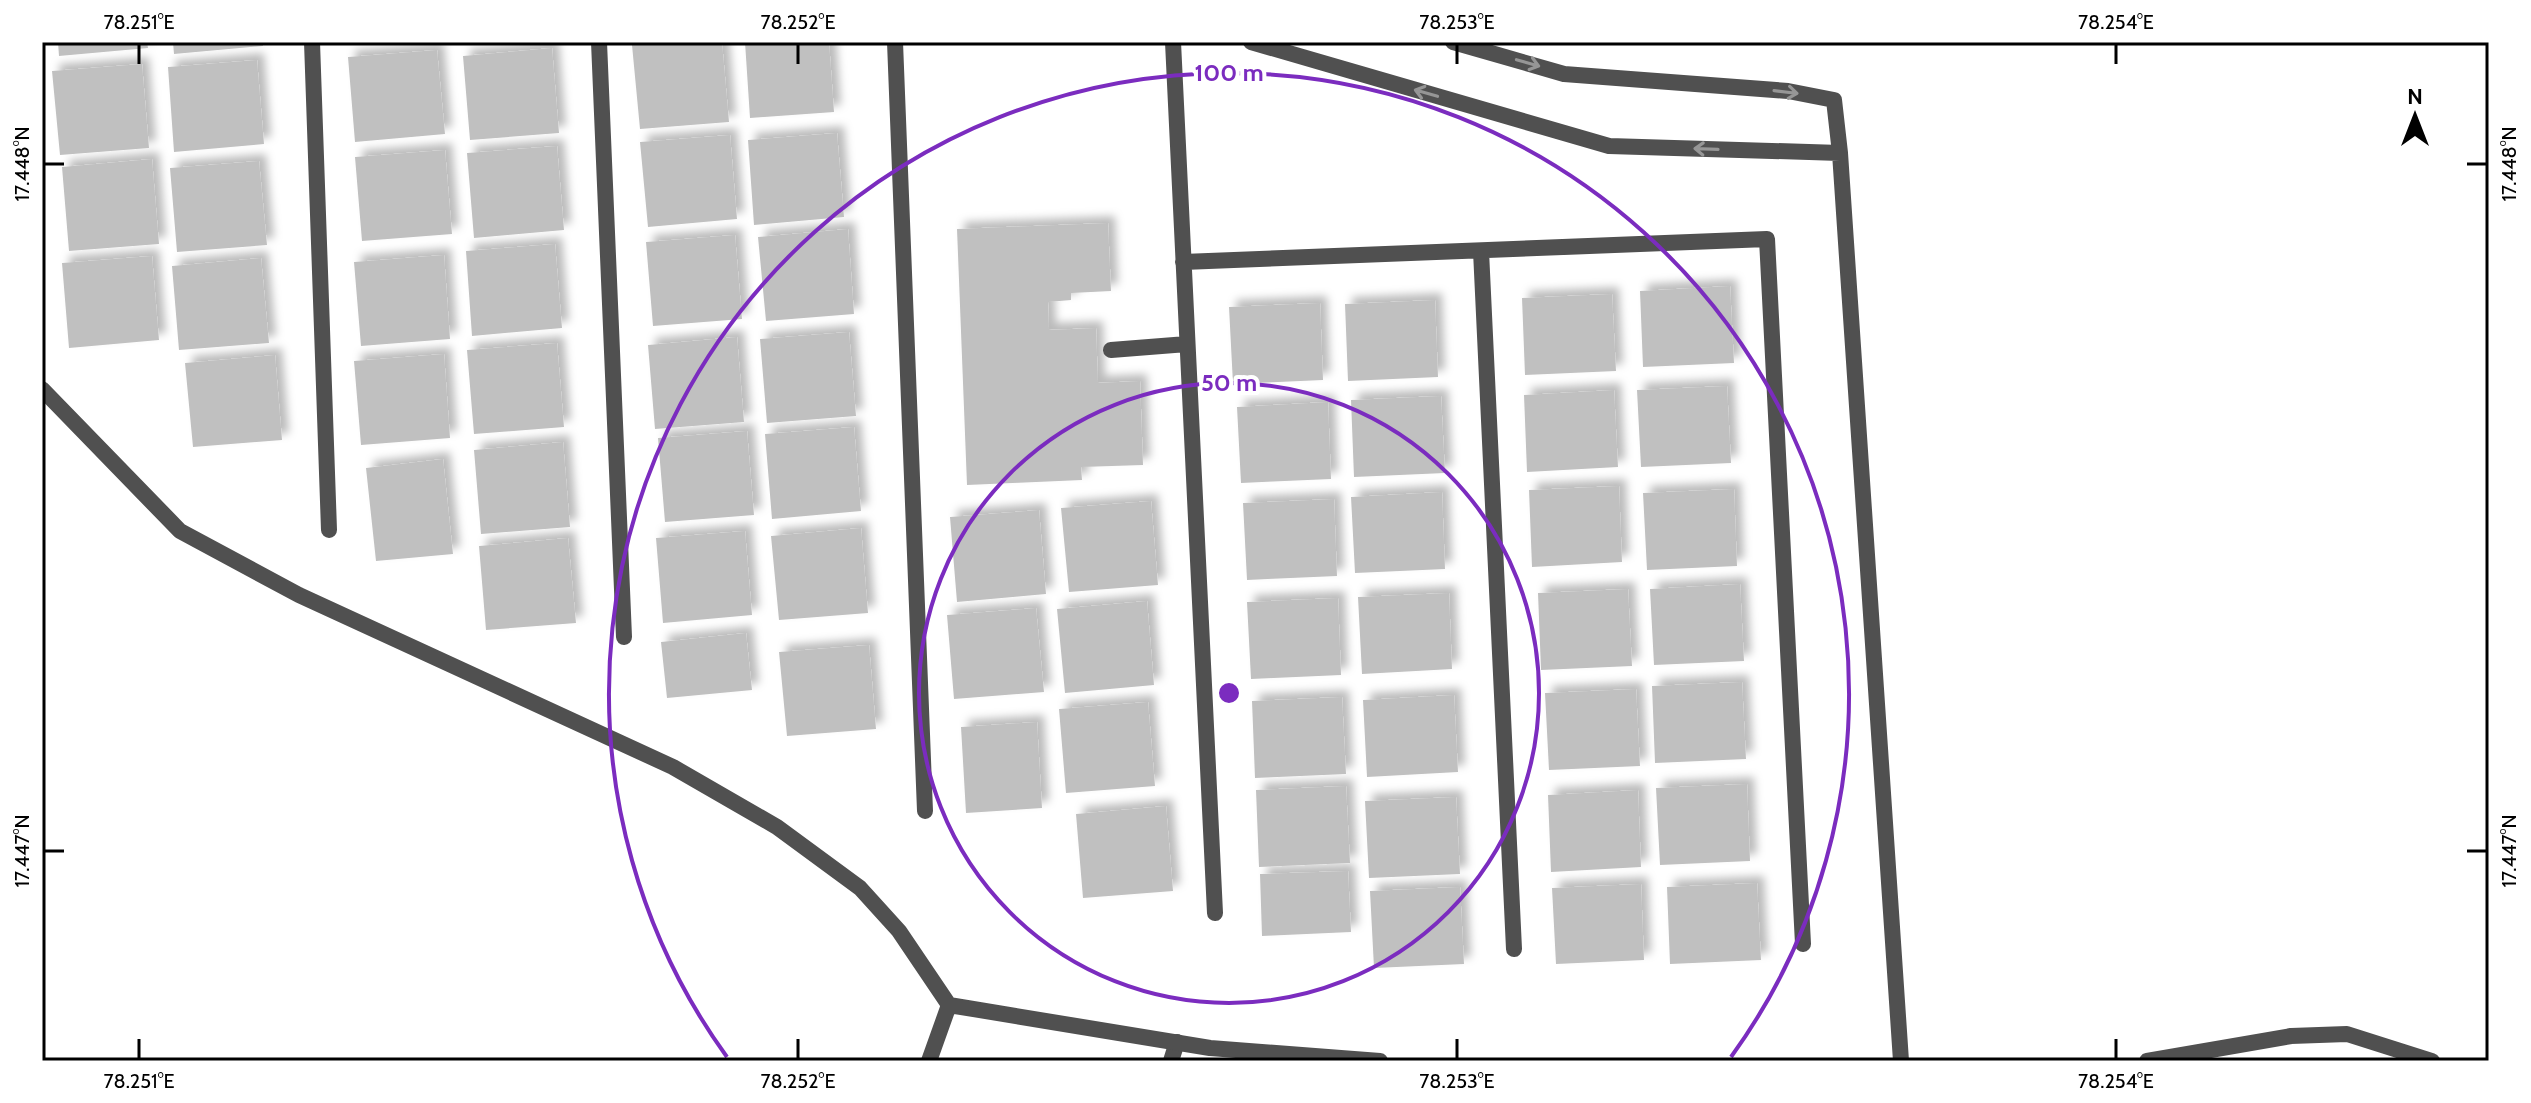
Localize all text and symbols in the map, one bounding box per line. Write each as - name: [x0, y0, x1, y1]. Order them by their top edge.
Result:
- text: 78.251°E: [103, 10, 175, 34]
- text: 78.252°E: [760, 10, 836, 34]
- text: 78.253°E: [1419, 10, 1495, 34]
- text: 78.254°E: [2078, 10, 2154, 34]
- one-way arrow: [1515, 56, 1541, 71]
- text: 100 m: [1194, 58, 1264, 87]
- north arrow: [2375, 76, 2455, 156]
- text: N: [2407, 83, 2423, 110]
- one-way arrow: [1414, 85, 1440, 100]
- one-way arrow: [1773, 85, 1798, 100]
- text: 17.448°N: [10, 126, 34, 202]
- text: 17.448°N: [2497, 126, 2521, 202]
- one-way arrow: [1693, 142, 1720, 157]
- text: 50 m: [1201, 368, 1257, 397]
- centre of rings: [1215, 679, 1243, 707]
- text: 17.447°N: [10, 814, 34, 888]
- text: 17.447°N: [2497, 814, 2521, 888]
- text: 78.251°E: [103, 1069, 175, 1093]
- text: 78.252°E: [760, 1069, 836, 1093]
- text: 78.253°E: [1419, 1069, 1495, 1093]
- text: 78.254°E: [2078, 1069, 2154, 1093]

